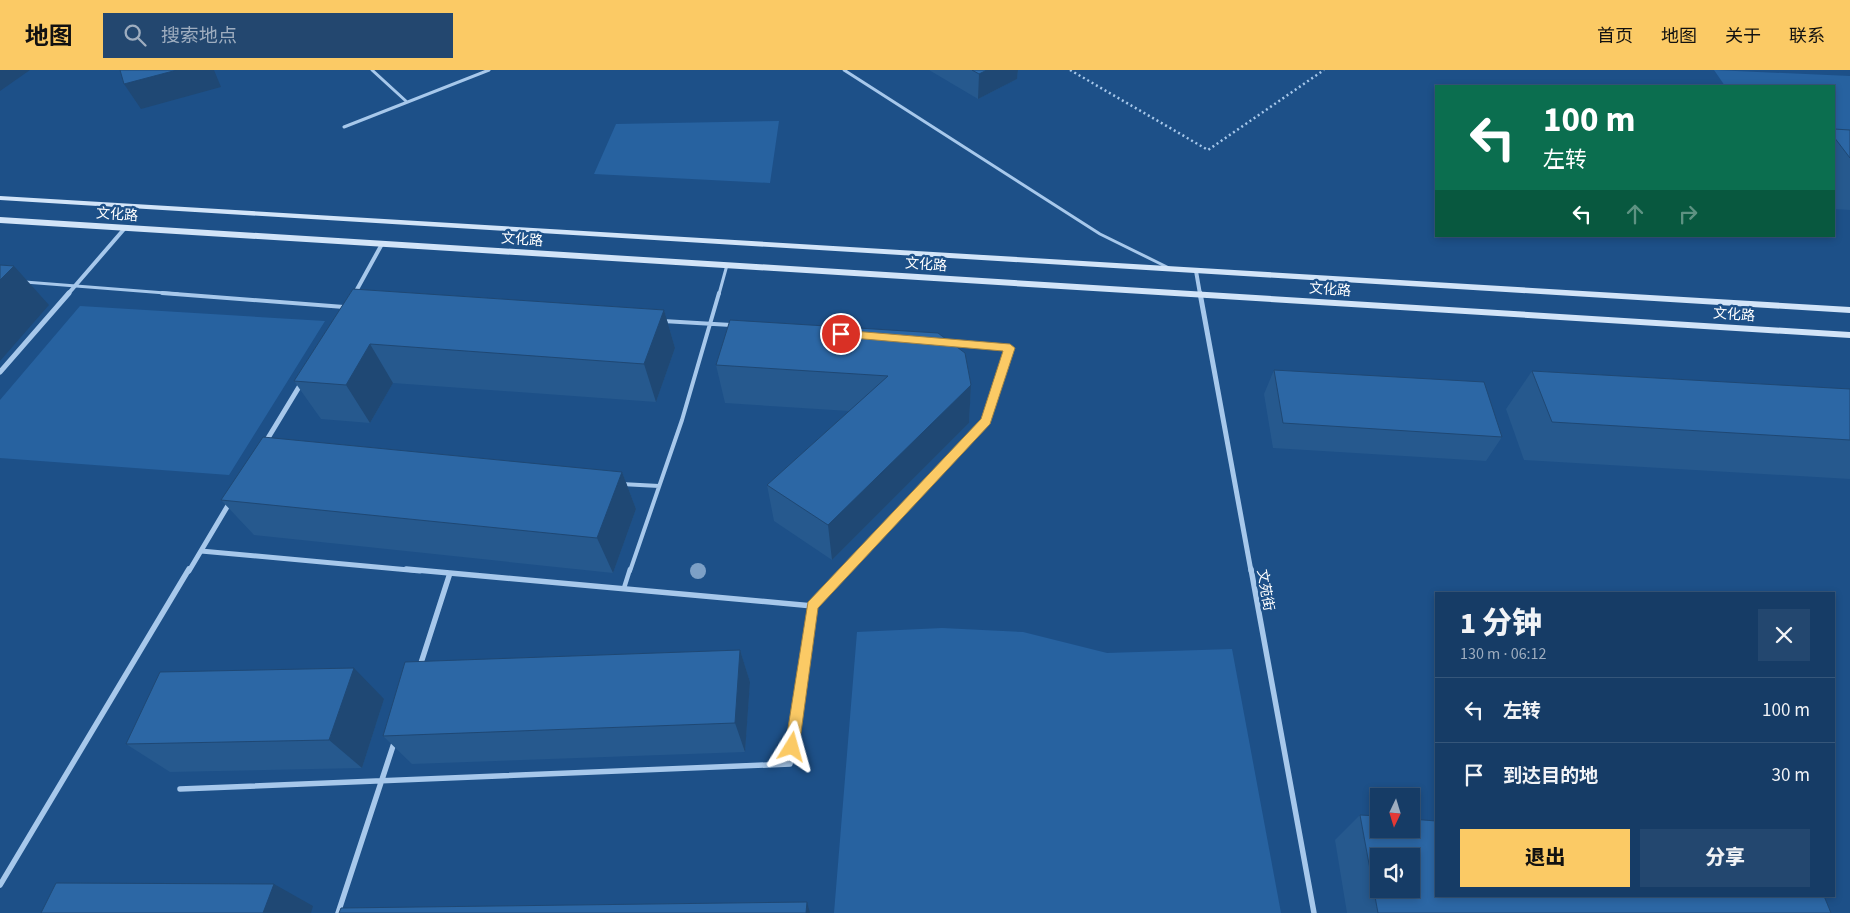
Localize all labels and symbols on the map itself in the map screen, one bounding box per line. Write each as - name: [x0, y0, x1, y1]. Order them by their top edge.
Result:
- street label: 文化路: [95, 204, 139, 226]
- street label: 文化路: [500, 229, 544, 251]
- street label: 文化路: [904, 254, 948, 276]
- street label: 文化路: [1308, 279, 1352, 301]
- street label: 文化路: [1712, 304, 1756, 326]
- pin: [820, 313, 862, 355]
- street label: 文苑街: [1252, 568, 1279, 613]
- position arrow: [765, 720, 817, 772]
- north arrow: [1370, 788, 1420, 838]

